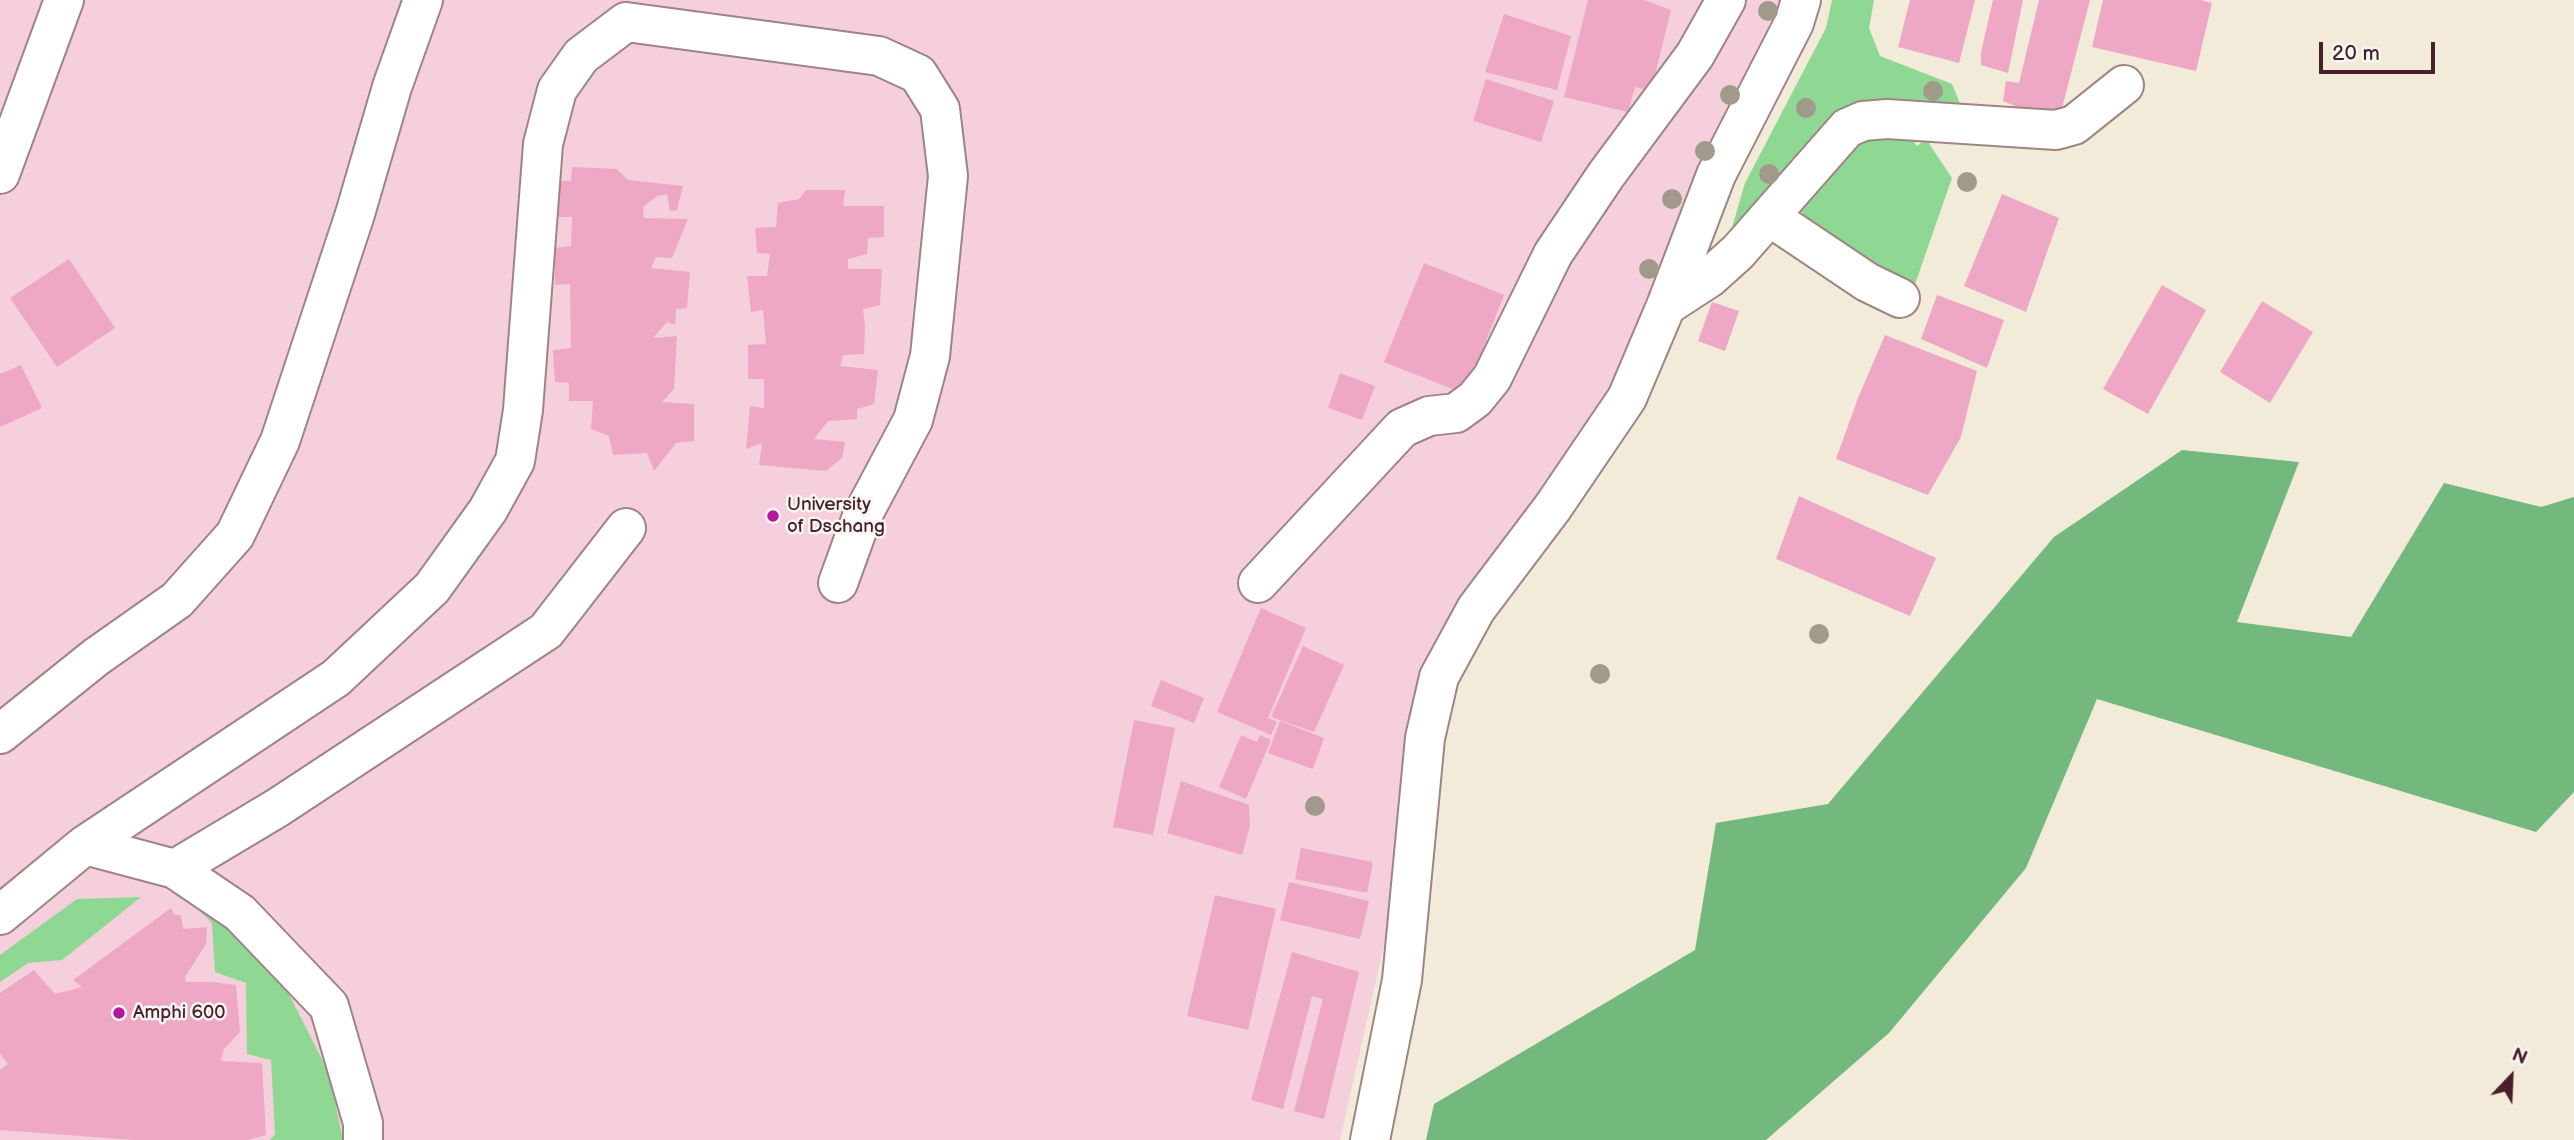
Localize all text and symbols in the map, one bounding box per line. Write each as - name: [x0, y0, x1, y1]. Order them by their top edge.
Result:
- scale bar: [2322, 28, 2438, 72]
- text: 20 m: [2332, 41, 2380, 66]
- place label: University of Dschang: [787, 494, 885, 538]
- marker: University of Dschang: [765, 508, 781, 524]
- place label: Amphi 600: [133, 1002, 225, 1024]
- marker: Amphi 600: [111, 1005, 127, 1021]
- north arrow: [2476, 1042, 2546, 1112]
- text: N: [2508, 1044, 2530, 1071]

